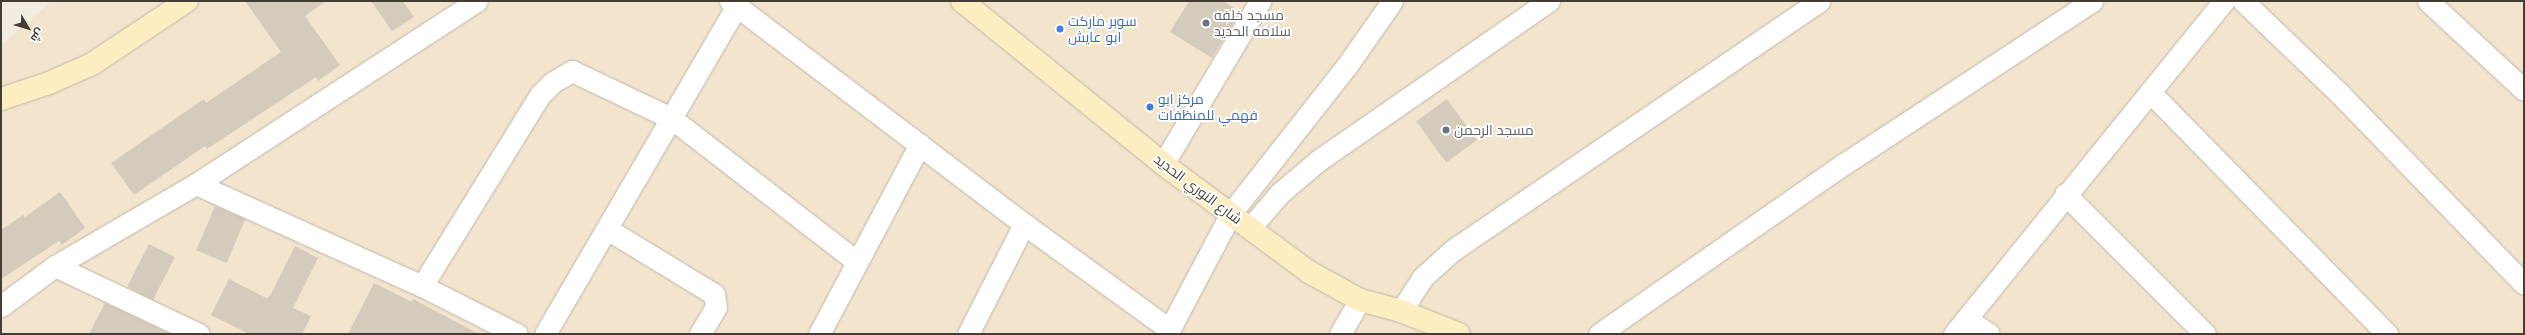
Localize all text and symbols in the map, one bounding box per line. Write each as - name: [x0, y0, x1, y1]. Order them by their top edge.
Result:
- place label: مسجد خلفه سلامه الحديد: [1214, 7, 1291, 40]
- north arrow: [8, 8, 48, 48]
- place label: سوبر ماركت ابو عايش: [1068, 13, 1137, 46]
- marker: مسجد خلفه سلامه الحديد: [1201, 18, 1211, 28]
- marker: سوبر ماركت ابو عايش: [1055, 24, 1065, 34]
- text: ش: [28, 26, 47, 45]
- place label: مركز ابو فهمي للمنظفات: [1158, 91, 1258, 124]
- marker: مركز ابو فهمي للمنظفات: [1145, 102, 1155, 112]
- place label: مسجد الرحمن: [1454, 122, 1534, 138]
- marker: مسجد الرحمن: [1441, 125, 1451, 135]
- street label: شارع النوري الحديد: [1151, 150, 1245, 228]

